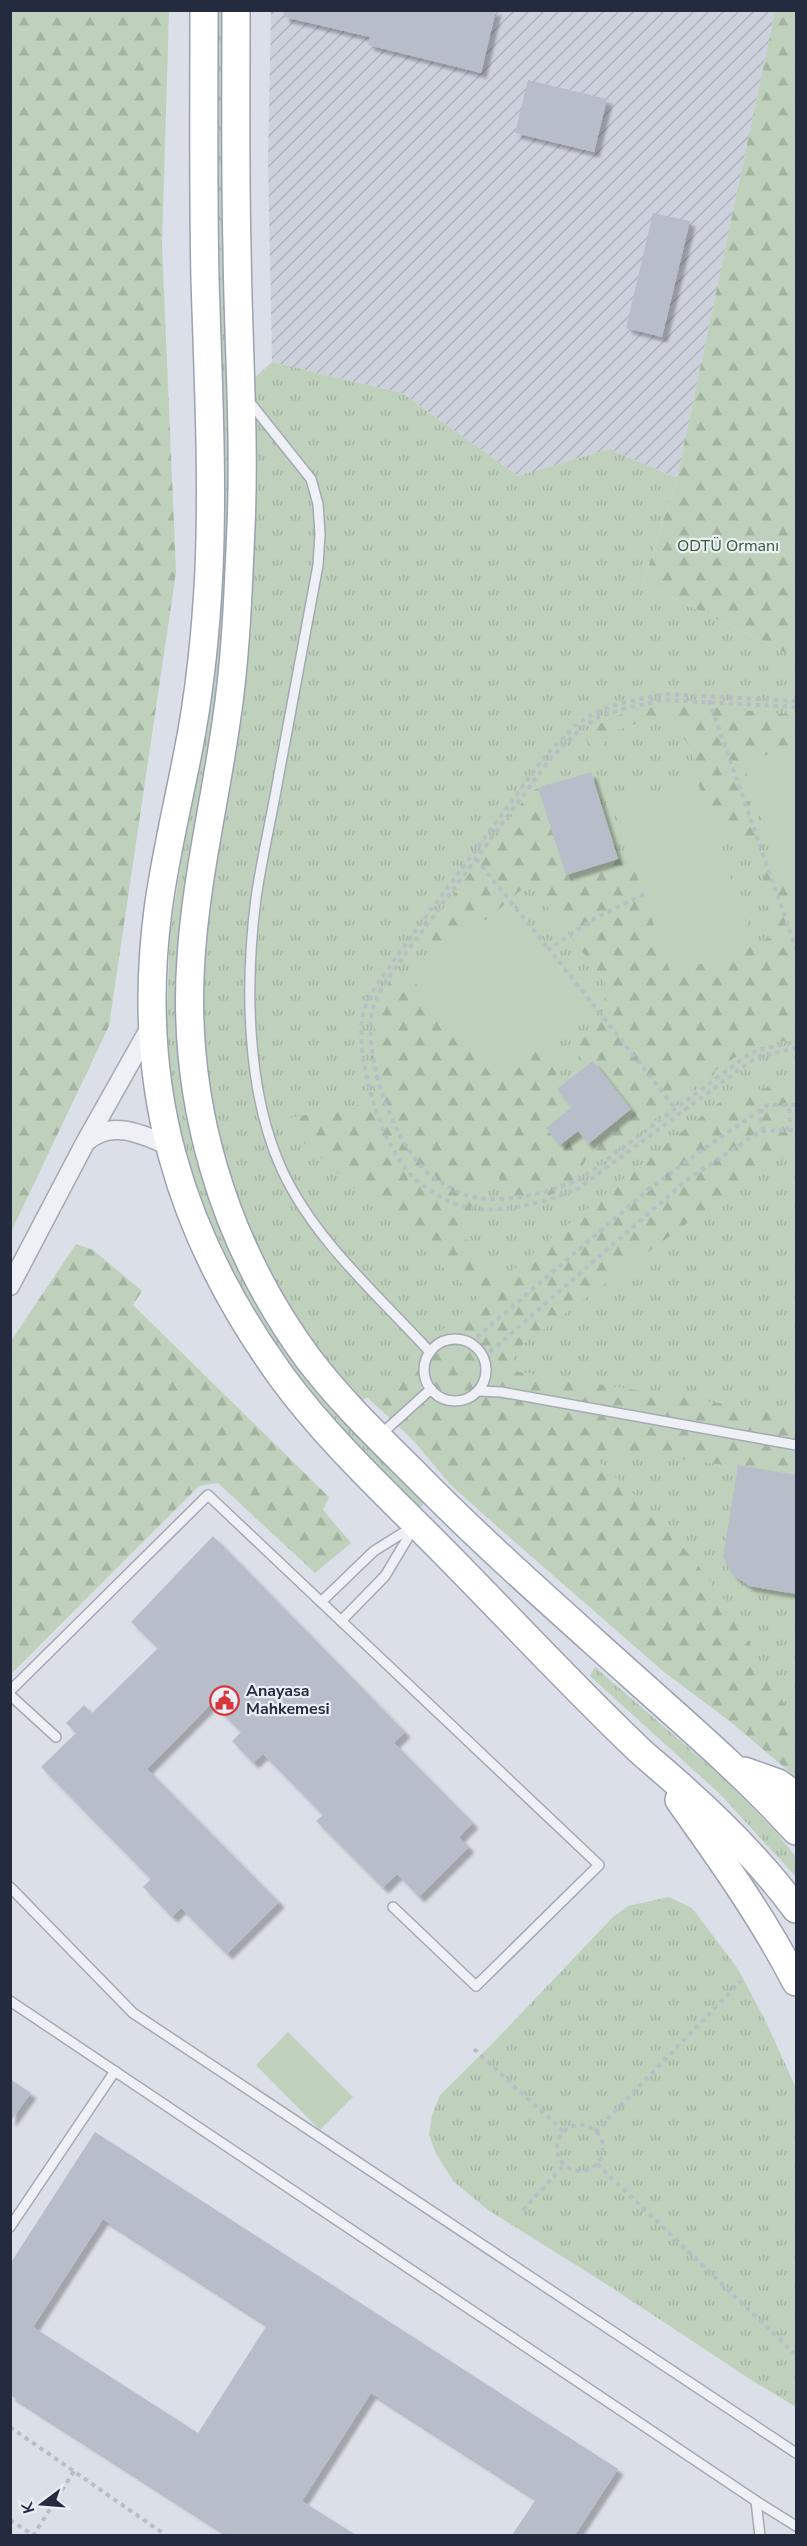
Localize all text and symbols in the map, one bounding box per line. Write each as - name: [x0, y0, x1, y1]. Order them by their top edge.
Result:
- park label: ODTÜ Ormanı: [677, 535, 779, 557]
- place label: Anayasa Mahkemesi: [246, 1680, 330, 1720]
- public building icon: Anayasa Mahkemesi: [209, 1684, 241, 1716]
- north arrow: [12, 2474, 72, 2534]
- text: K: [16, 2498, 41, 2516]

